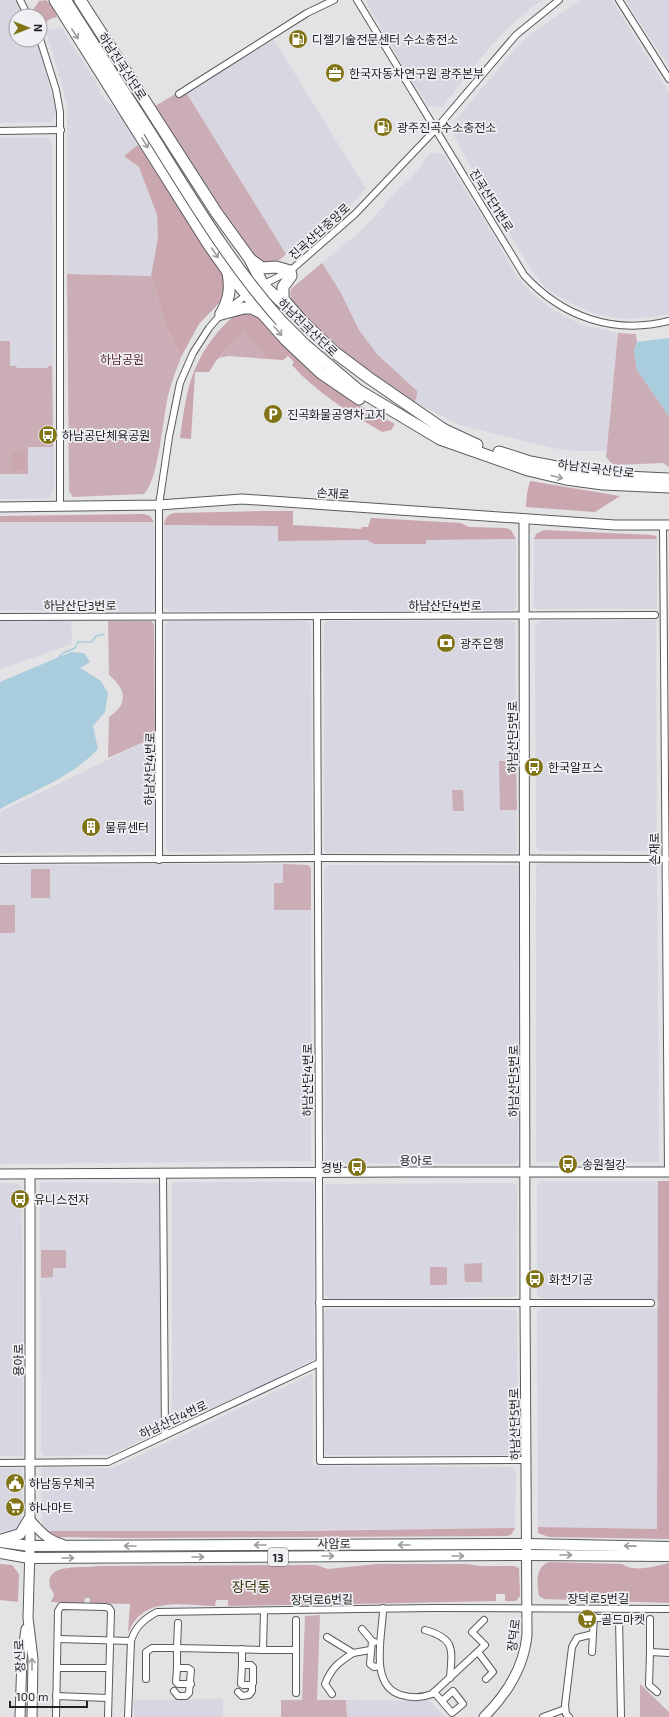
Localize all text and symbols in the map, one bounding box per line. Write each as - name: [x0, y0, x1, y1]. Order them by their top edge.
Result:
- north arrow: [8, 8, 48, 48]
- text: N: [32, 24, 45, 32]
- one-way arrow: [71, 28, 79, 39]
- fuel station icon: 디젤기술전문센터 수소충전소: [287, 28, 309, 50]
- street label: 하남진곡산단로: [96, 30, 150, 102]
- place label: 디젤기술전문센터 수소충전소: [312, 32, 458, 46]
- office icon: 한국자동차연구원 광주본부: [324, 62, 346, 84]
- place label: 한국자동차연구원 광주본부: [349, 66, 484, 80]
- fuel station icon: 광주진곡수소충전소: [372, 116, 394, 138]
- place label: 광주진곡수소충전소: [397, 120, 496, 134]
- one-way arrow: [141, 137, 149, 149]
- street label: 진곡산단1번로: [467, 166, 517, 234]
- street label: 진곡산단중앙로: [286, 200, 352, 262]
- one-way arrow: [211, 247, 219, 258]
- street label: 하남진곡산단로: [275, 295, 341, 359]
- one-way arrow: [274, 326, 283, 336]
- park label: 하남공원: [100, 352, 144, 366]
- parking icon: 진곡화물공영차고지: [262, 403, 284, 425]
- place label: 진곡화물공영차고지: [287, 407, 386, 421]
- bus stop icon: 하남공단체육공원: [37, 424, 59, 446]
- place label: 하남공단체육공원: [62, 428, 150, 442]
- street label: 하남진곡산단로: [557, 456, 635, 480]
- one-way arrow: [550, 474, 563, 481]
- street label: 손재로: [316, 485, 350, 501]
- street label: 하남산단3번로: [44, 598, 116, 612]
- street label: 하남산단4번로: [408, 598, 482, 612]
- bank icon: 광주은행: [435, 632, 457, 654]
- place label: 광주은행: [460, 636, 504, 650]
- street label: 하남산단5번로: [505, 701, 519, 773]
- street label: 하남산단4번로: [141, 732, 157, 806]
- bus stop icon: 한국알프스: [523, 756, 545, 778]
- place label: 한국알프스: [548, 760, 603, 774]
- building icon: 물류센터: [80, 816, 102, 838]
- place label: 물류센터: [105, 820, 149, 834]
- street label: 손재로: [647, 832, 661, 866]
- street label: 하남산단4번로: [300, 1043, 314, 1117]
- street label: 하남산단5번로: [506, 1045, 520, 1117]
- street label: 용아로: [399, 1153, 433, 1167]
- bus stop icon: 송원철강: [557, 1153, 579, 1175]
- bus stop icon: 경방: [346, 1156, 368, 1178]
- place label: 송원철강: [582, 1157, 626, 1171]
- place label: 경방: [321, 1160, 343, 1174]
- bus stop icon: 유니스전자: [9, 1188, 31, 1210]
- place label: 유니스전자: [34, 1192, 89, 1206]
- bus stop icon: 화천기공: [524, 1268, 546, 1290]
- place label: 화천기공: [549, 1272, 593, 1286]
- street label: 용아로: [11, 1343, 25, 1377]
- street label: 하남산단5번로: [506, 1388, 522, 1460]
- street label: 하남산단4번로: [137, 1397, 209, 1441]
- public building icon: 하남동우체국: [4, 1472, 26, 1494]
- place label: 하남동우체국: [29, 1476, 95, 1490]
- supermarket icon: 하나마트: [4, 1496, 26, 1518]
- place label: 하나마트: [29, 1500, 73, 1514]
- street label: 사암로: [317, 1536, 351, 1550]
- one-way arrow: [398, 1541, 411, 1549]
- one-way arrow: [124, 1542, 137, 1550]
- one-way arrow: [254, 1542, 267, 1549]
- one-way arrow: [624, 1542, 637, 1550]
- road number: 13: [268, 1548, 288, 1566]
- one-way arrow: [321, 1552, 334, 1560]
- one-way arrow: [451, 1552, 464, 1560]
- one-way arrow: [559, 1552, 572, 1559]
- one-way arrow: [191, 1553, 204, 1561]
- one-way arrow: [61, 1554, 74, 1562]
- district label: 장덕동: [232, 1578, 270, 1595]
- street label: 장덕로6번길: [291, 1591, 353, 1607]
- street label: 장덕로5번길: [567, 1591, 629, 1605]
- supermarket icon: 골드마켓: [576, 1608, 598, 1630]
- place label: 골드마켓: [601, 1612, 645, 1626]
- street label: 장덕로: [504, 1618, 522, 1652]
- street label: 장신로: [11, 1639, 27, 1673]
- one-way arrow: [28, 1658, 36, 1671]
- scale bar: [10, 1683, 87, 1709]
- text: 100 m: [16, 1689, 48, 1703]

